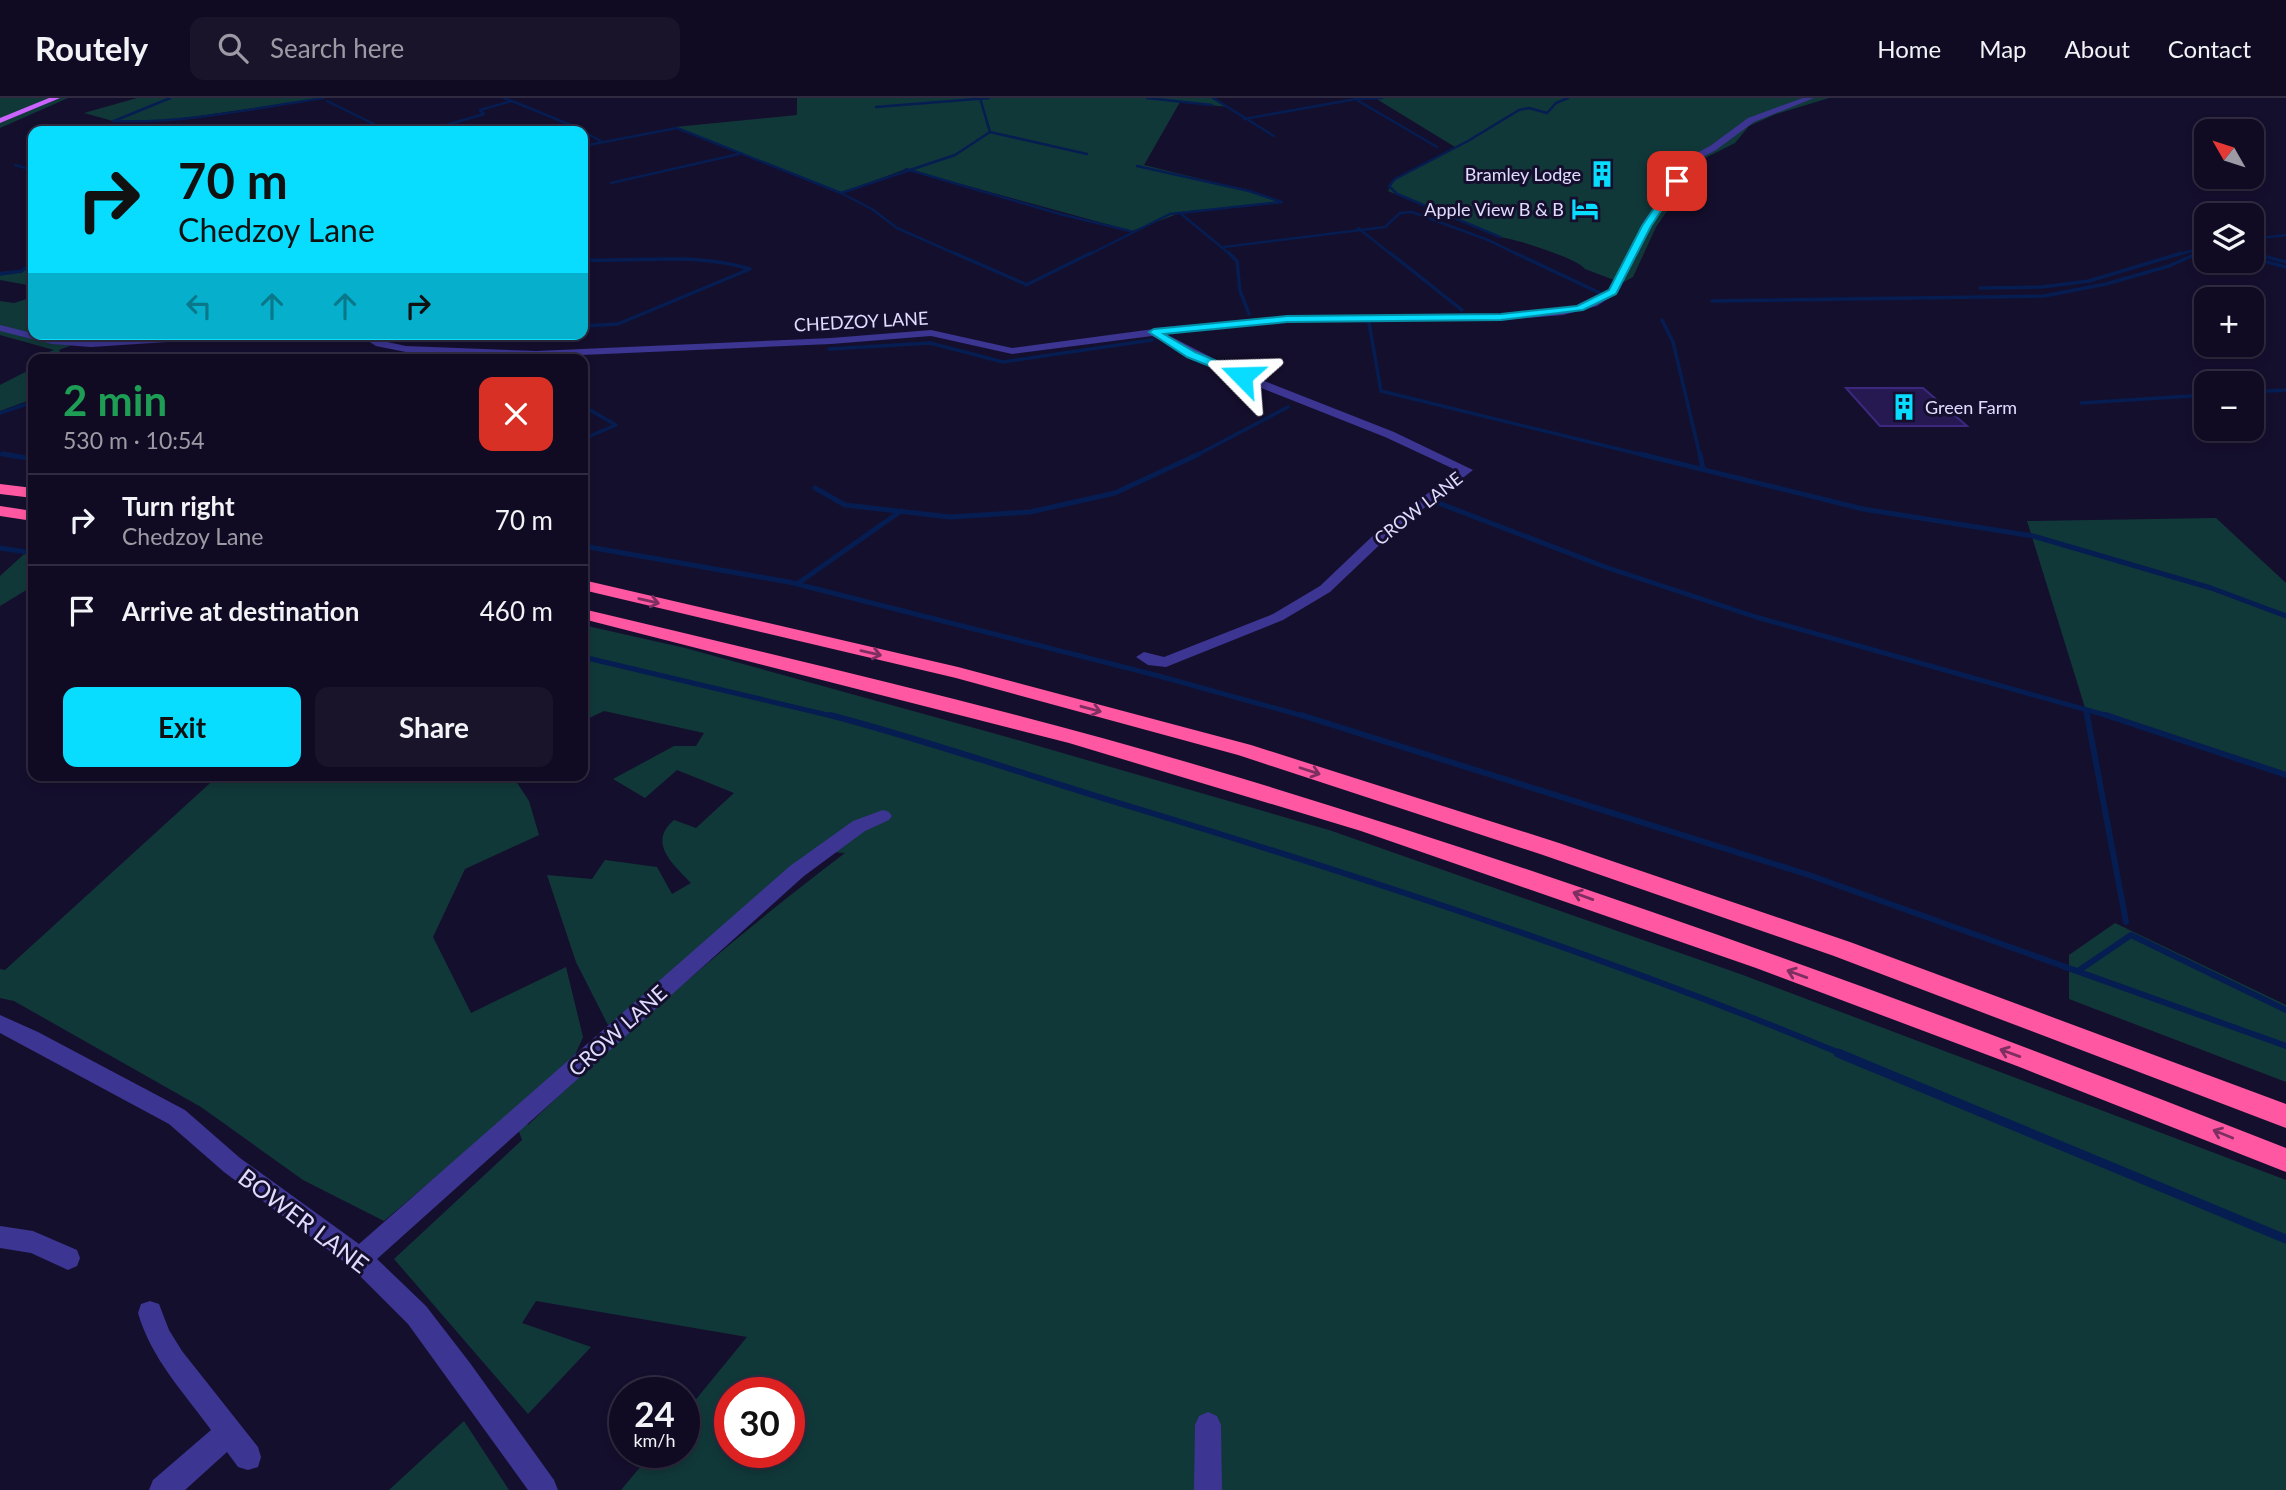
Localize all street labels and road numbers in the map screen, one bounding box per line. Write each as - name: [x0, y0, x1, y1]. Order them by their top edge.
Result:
- street label: CHEDZOY LANE: [793, 306, 929, 336]
- street label: CROW LANE: [1369, 467, 1467, 549]
- street label: CROW LANE: [563, 979, 671, 1081]
- street label: BOWER LANE: [233, 1162, 375, 1278]

